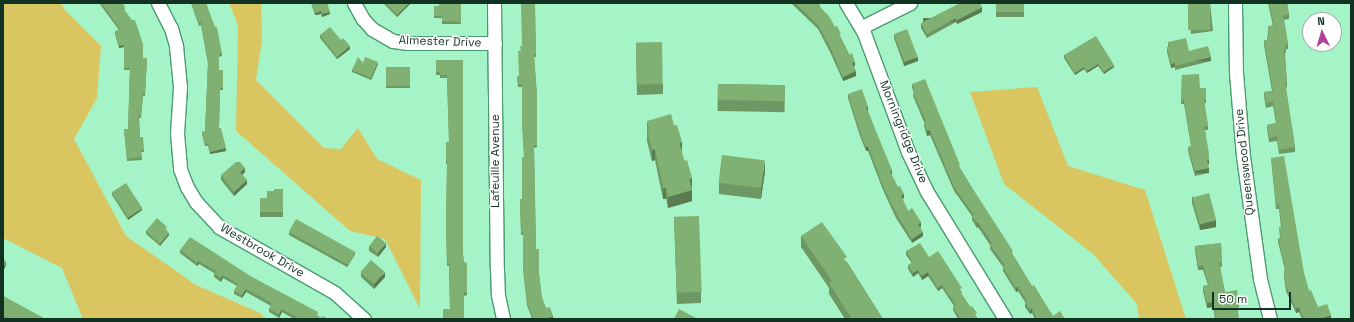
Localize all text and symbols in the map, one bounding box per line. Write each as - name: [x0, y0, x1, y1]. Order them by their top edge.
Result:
- north arrow: [1302, 12, 1342, 52]
- text: N: [1317, 14, 1325, 28]
- street label: Almester Drive: [398, 33, 482, 51]
- street label: Morningridge Drive: [876, 79, 930, 185]
- street label: Queenswood Drive: [1232, 108, 1258, 216]
- street label: Lafeuille Avenue: [489, 114, 503, 208]
- street label: Westbrook Drive: [218, 221, 306, 281]
- scale bar: [1214, 284, 1293, 310]
- text: 50 m: [1219, 291, 1247, 307]

